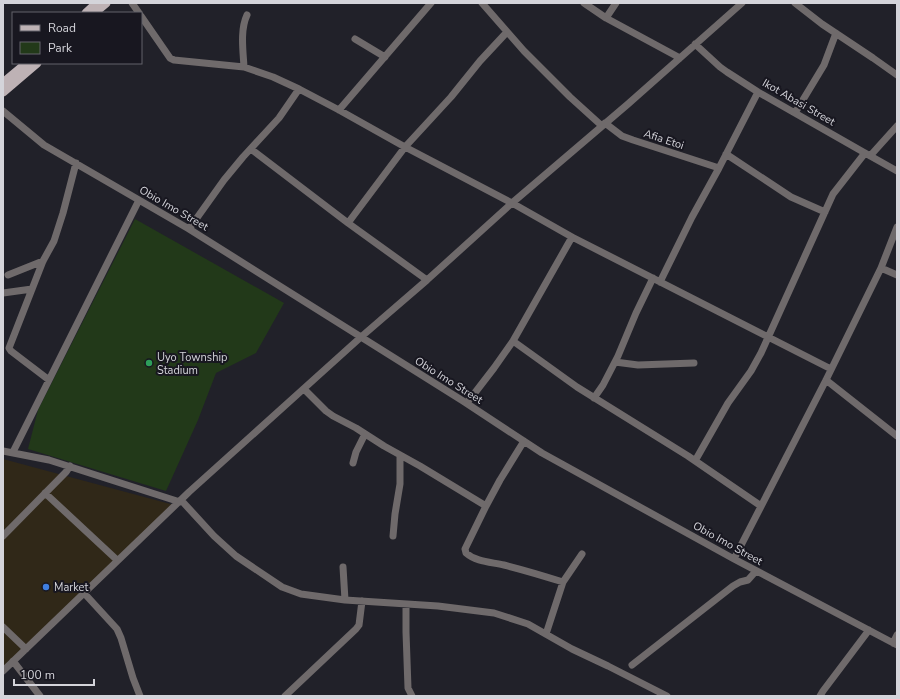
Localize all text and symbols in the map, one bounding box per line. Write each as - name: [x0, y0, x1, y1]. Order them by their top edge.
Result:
- legend: [12, 12, 142, 64]
- text: Road: [48, 20, 76, 36]
- text: Park: [48, 40, 73, 56]
- street label: Ikot Abasi Street: [760, 75, 838, 129]
- street label: Afia Etoi: [642, 126, 686, 153]
- street label: Obio Imo Street: [136, 183, 211, 234]
- place label: Uyo Township Stadium: [157, 350, 227, 378]
- street label: Obio Imo Street: [412, 354, 486, 407]
- marker: Uyo Township Stadium: [144, 358, 154, 368]
- street label: Obio Imo Street: [690, 518, 765, 569]
- place label: Market: [54, 580, 88, 595]
- marker: Market: [41, 582, 51, 592]
- scale bar: [14, 661, 94, 687]
- text: 100 m: [20, 667, 55, 683]

